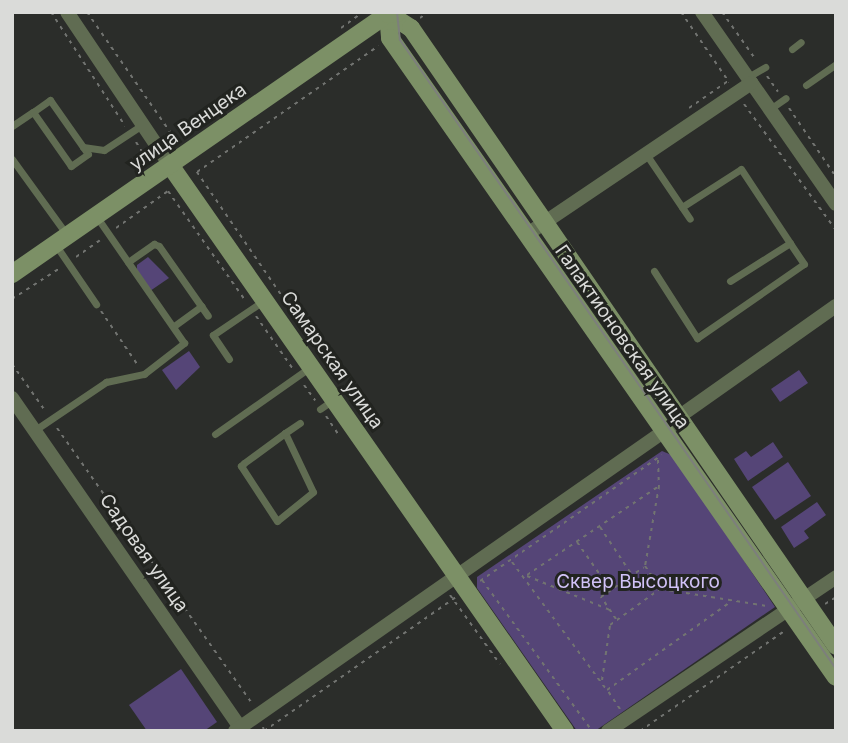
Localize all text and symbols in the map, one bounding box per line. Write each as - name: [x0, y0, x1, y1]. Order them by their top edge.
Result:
- street label: улица Венцека: [125, 78, 251, 176]
- street label: Галактионовская улица: [550, 241, 694, 433]
- street label: Самарская улица: [276, 287, 388, 433]
- street label: Садовая улица: [95, 489, 193, 617]
- park label: Сквер Высоцкого: [556, 571, 720, 593]

